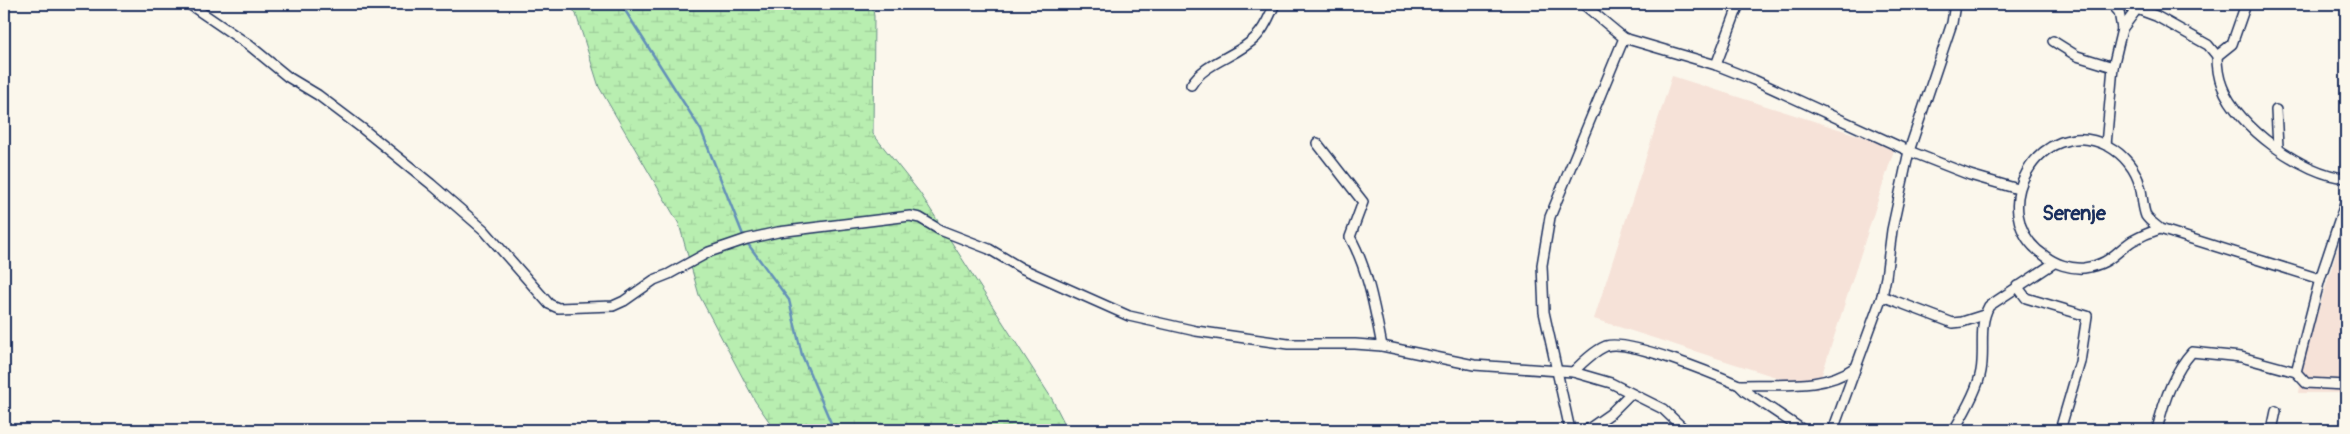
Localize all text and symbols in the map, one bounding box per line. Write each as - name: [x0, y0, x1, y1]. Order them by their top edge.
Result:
- district label: Serenje: [2042, 201, 2107, 226]

